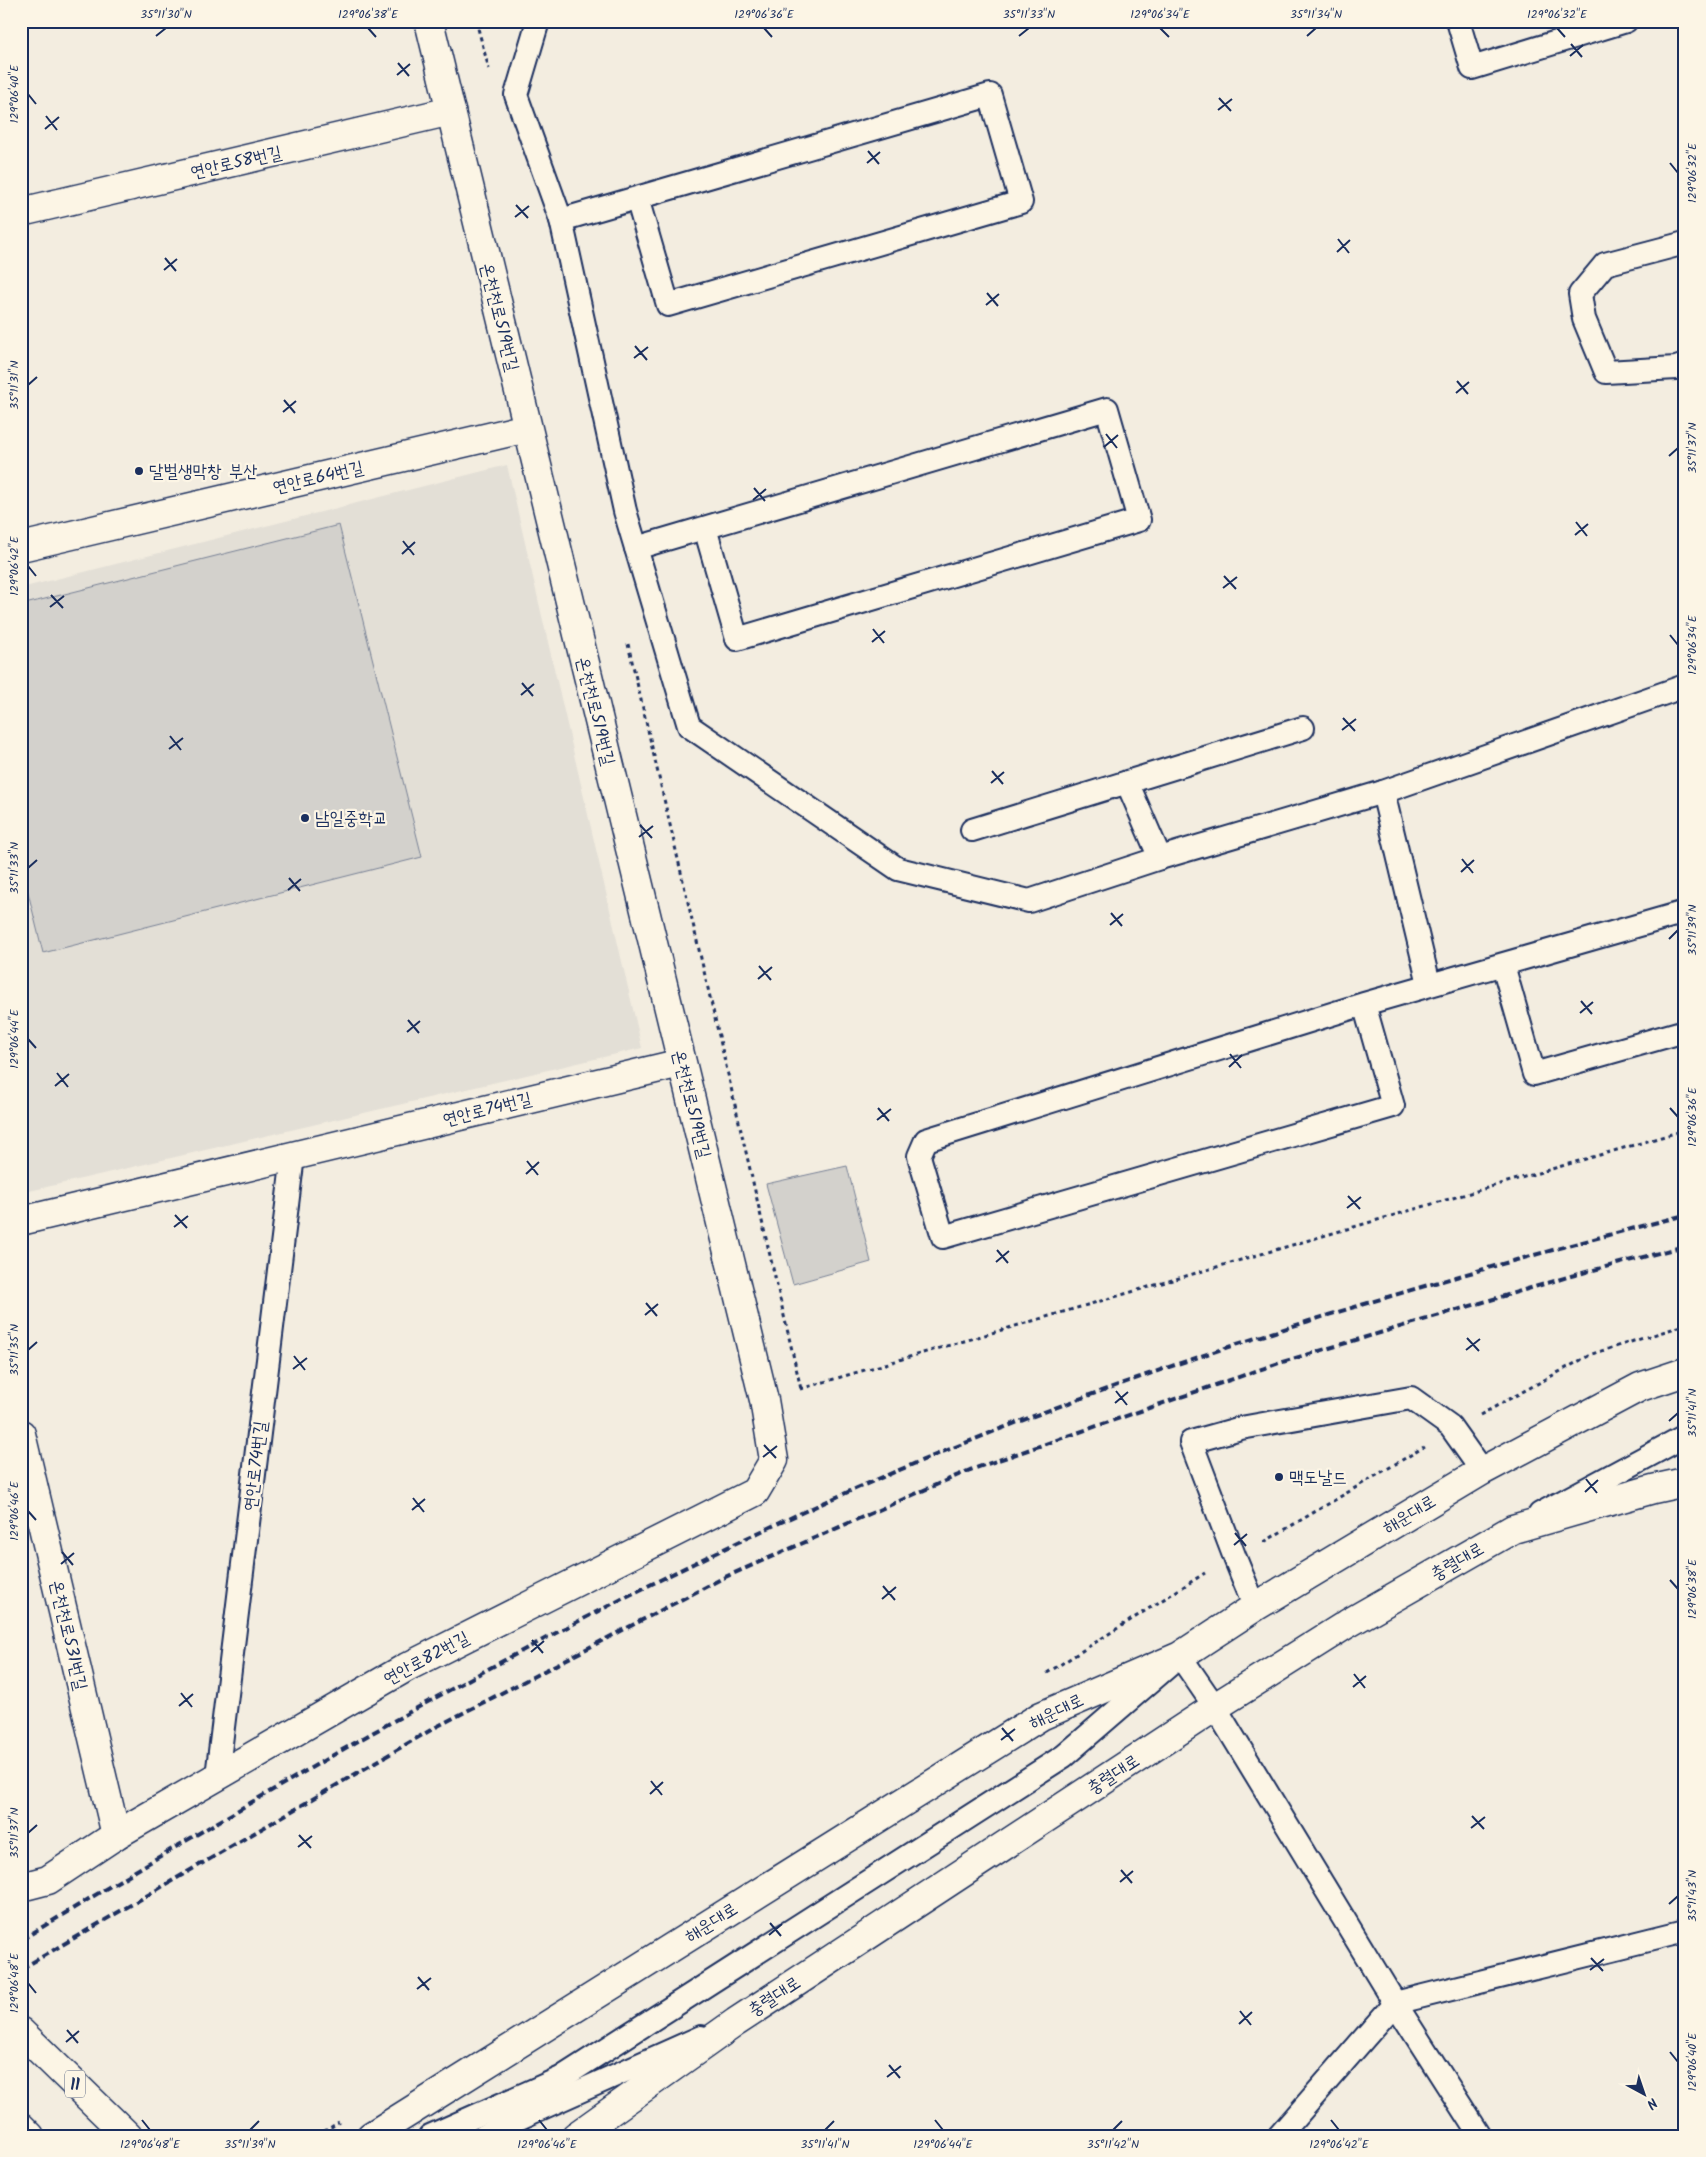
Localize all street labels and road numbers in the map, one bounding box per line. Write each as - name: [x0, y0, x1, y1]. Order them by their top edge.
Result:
- street label: 연안로58번길: [188, 139, 285, 188]
- street label: 온천천로519번길: [471, 260, 526, 375]
- street label: 연안로64번길: [270, 454, 367, 503]
- street label: 온천천로519번길: [567, 654, 622, 769]
- street label: 온천천로519번길: [663, 1047, 718, 1162]
- street label: 연안로74번길: [440, 1085, 535, 1135]
- street label: 연안로74번길: [237, 1419, 276, 1513]
- street label: 해운대로: [1377, 1488, 1442, 1543]
- street label: 충렬대로: [1425, 1535, 1490, 1589]
- street label: 온천천로531번길: [41, 1577, 94, 1694]
- street label: 연안로82번길: [379, 1624, 475, 1694]
- street label: 해운대로: [1024, 1687, 1089, 1738]
- street label: 충렬대로: [1082, 1747, 1146, 1803]
- street label: 해운대로: [680, 1896, 744, 1951]
- street label: 충렬대로: [743, 1969, 807, 2025]
- road number: 11: [65, 2070, 85, 2098]

